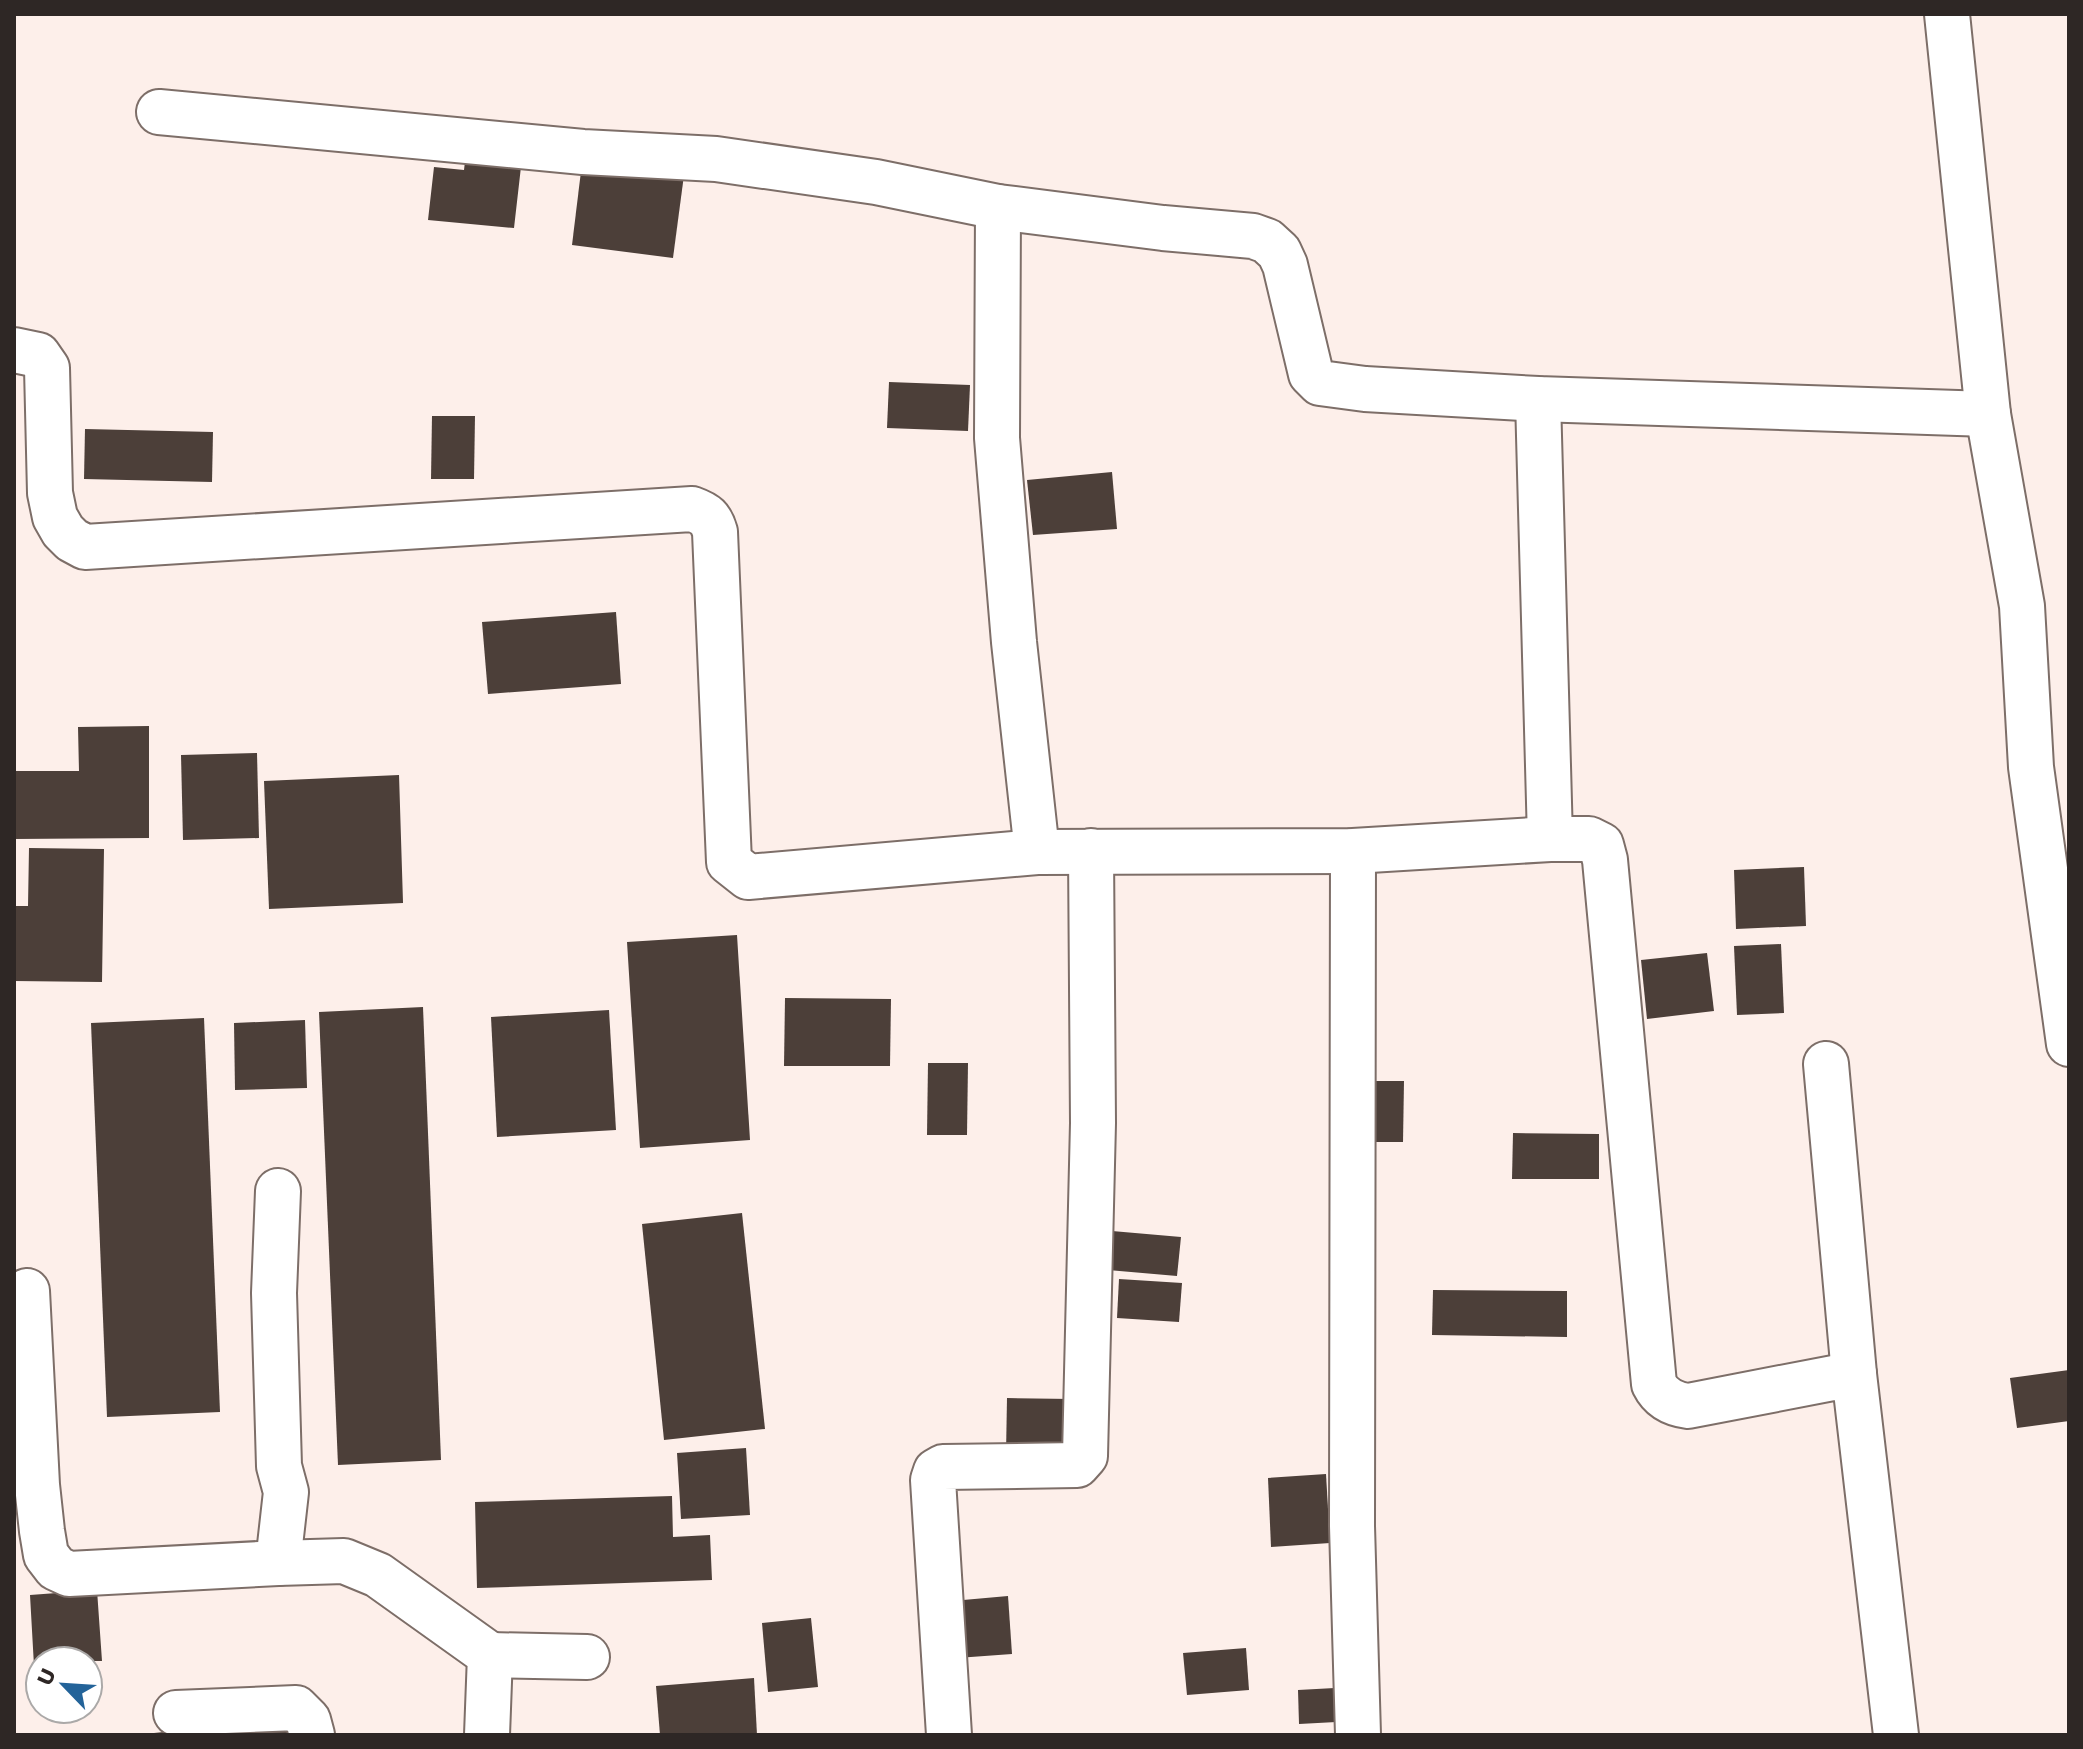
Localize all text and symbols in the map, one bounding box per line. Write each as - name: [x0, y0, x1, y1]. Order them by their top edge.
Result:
- north arrow: [24, 1645, 104, 1725]
- text: U: [32, 1664, 61, 1689]

